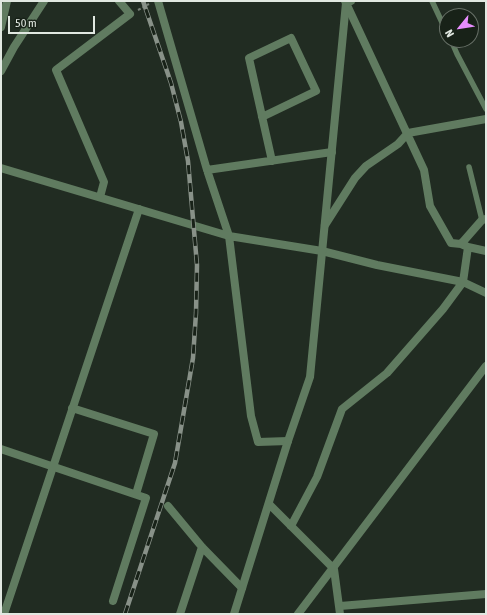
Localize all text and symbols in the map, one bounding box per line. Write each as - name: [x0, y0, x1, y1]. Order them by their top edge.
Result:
- scale bar: [10, 8, 97, 34]
- north arrow: [439, 8, 479, 48]
- text: 50 m: [15, 16, 37, 30]
- text: N: [443, 28, 456, 39]

